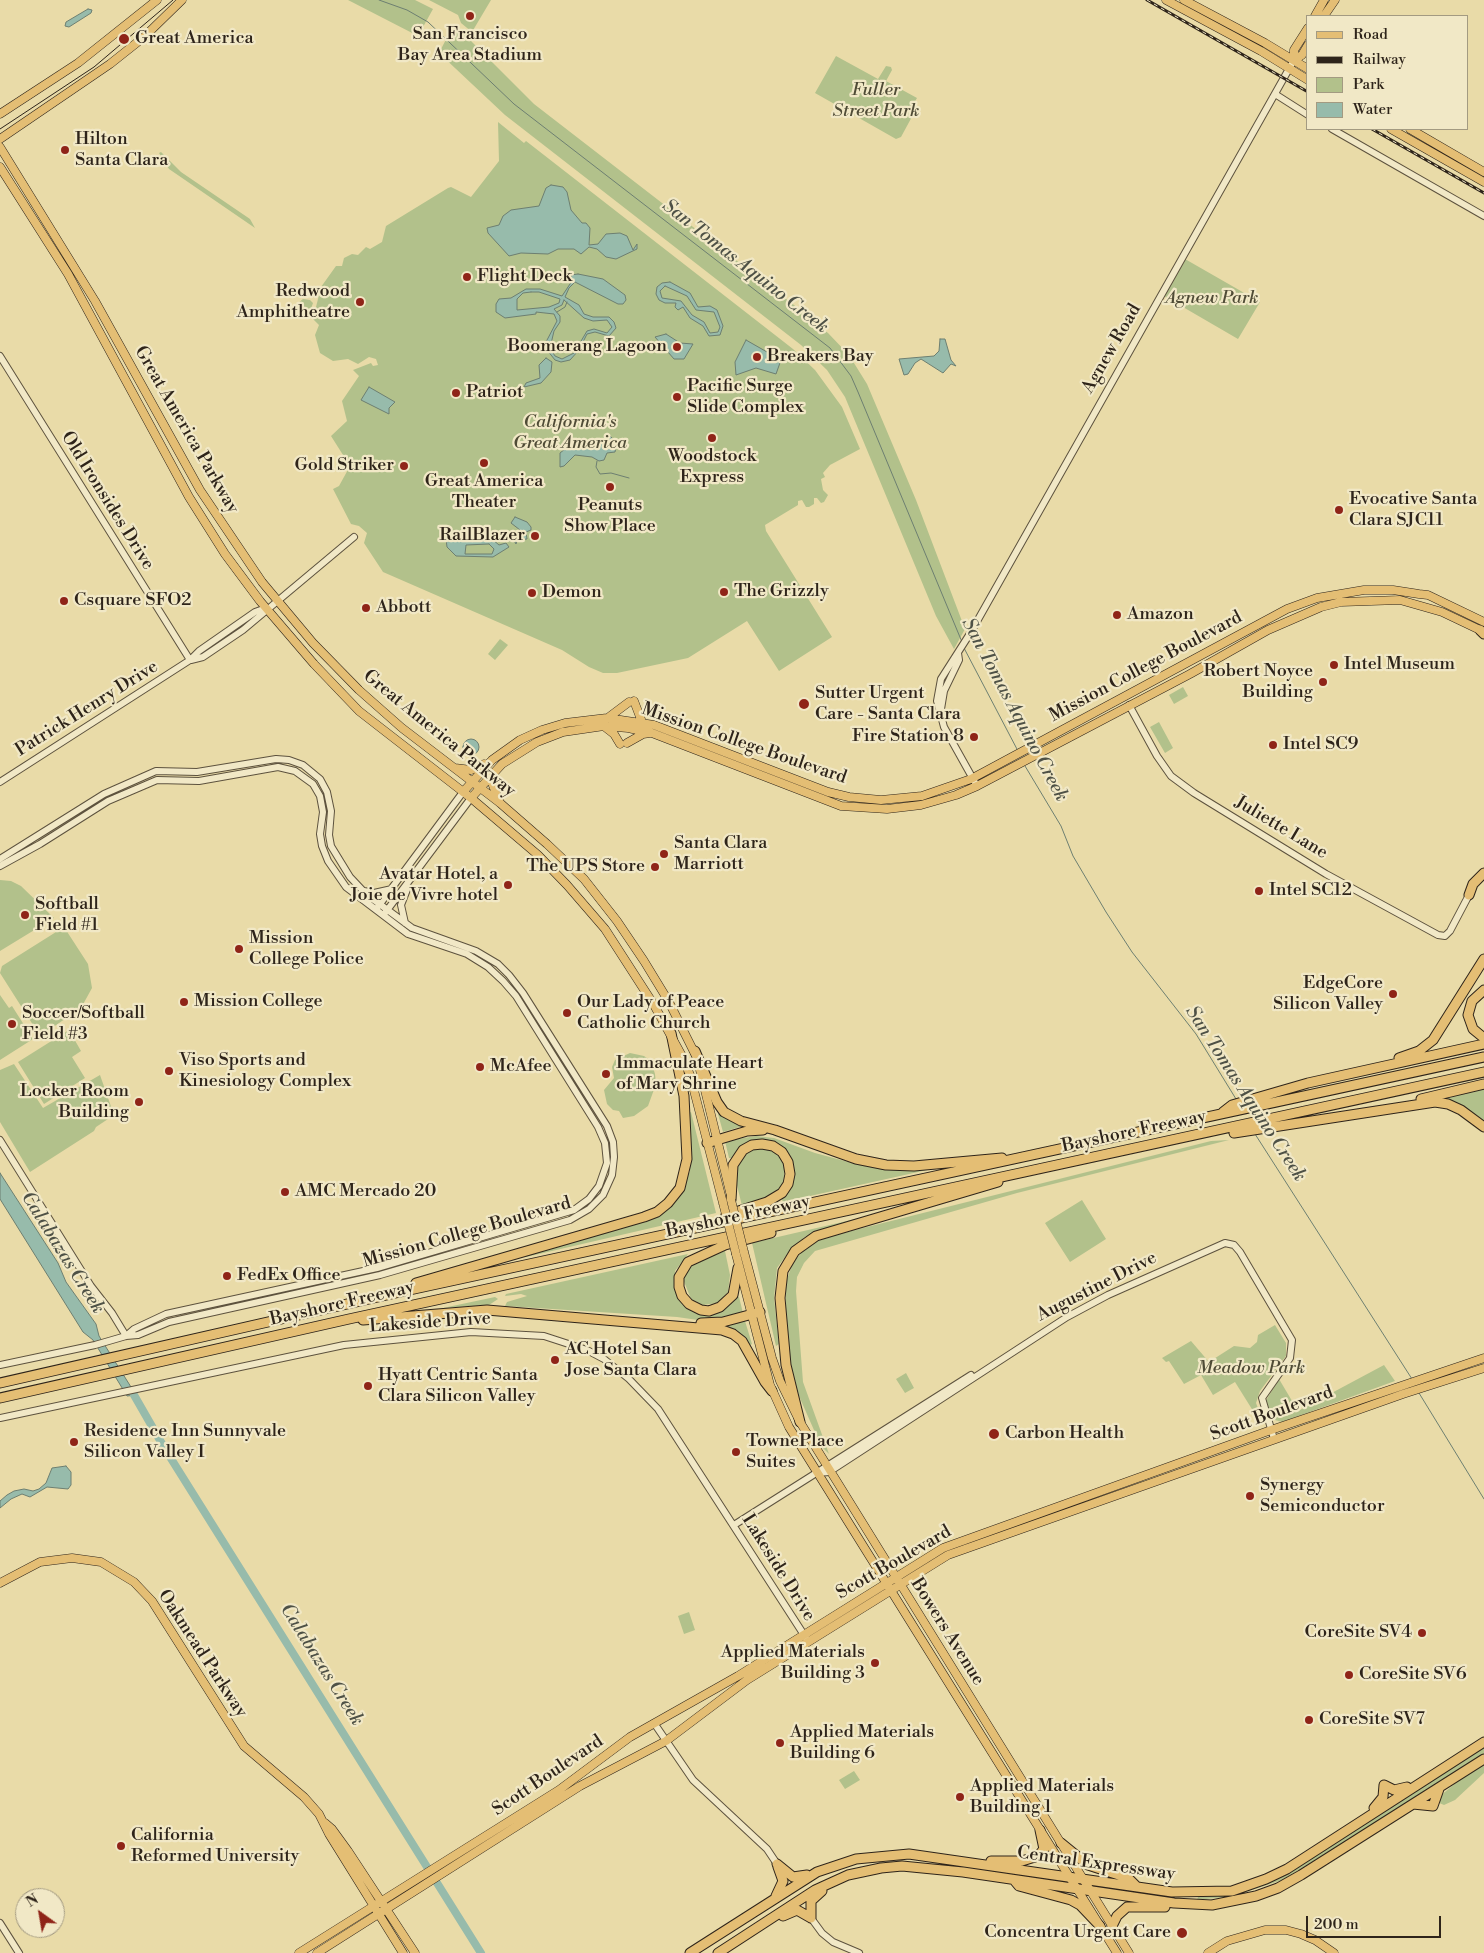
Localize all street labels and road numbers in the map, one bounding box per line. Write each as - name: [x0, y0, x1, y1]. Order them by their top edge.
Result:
- street label: Agnew Road: [1078, 300, 1146, 398]
- street label: Great America Parkway: [129, 342, 243, 518]
- street label: Old Ironsides Drive: [56, 428, 158, 574]
- street label: Mission College Boulevard: [1046, 607, 1246, 727]
- street label: Patrick Henry Drive: [12, 656, 162, 762]
- street label: Great America Parkway: [358, 666, 520, 802]
- street label: Mission College Boulevard: [639, 699, 849, 789]
- street label: Juliette Lane: [1231, 792, 1331, 864]
- street label: Bayshore Freeway: [1060, 1106, 1208, 1158]
- street label: Bayshore Freeway: [664, 1191, 812, 1243]
- street label: Mission College Boulevard: [360, 1193, 574, 1273]
- street label: Augustine Drive: [1033, 1247, 1161, 1327]
- street label: Bayshore Freeway: [268, 1277, 416, 1331]
- street label: Lakeside Drive: [368, 1308, 492, 1338]
- street label: Scott Boulevard: [1208, 1382, 1336, 1446]
- street label: Lakeside Drive: [737, 1511, 819, 1625]
- street label: Scott Boulevard: [833, 1521, 955, 1605]
- street label: Bowers Avenue: [905, 1574, 989, 1690]
- street label: Oakmead Parkway: [153, 1586, 251, 1722]
- street label: Scott Boulevard: [488, 1731, 608, 1821]
- street label: Central Expressway: [1016, 1842, 1176, 1886]

